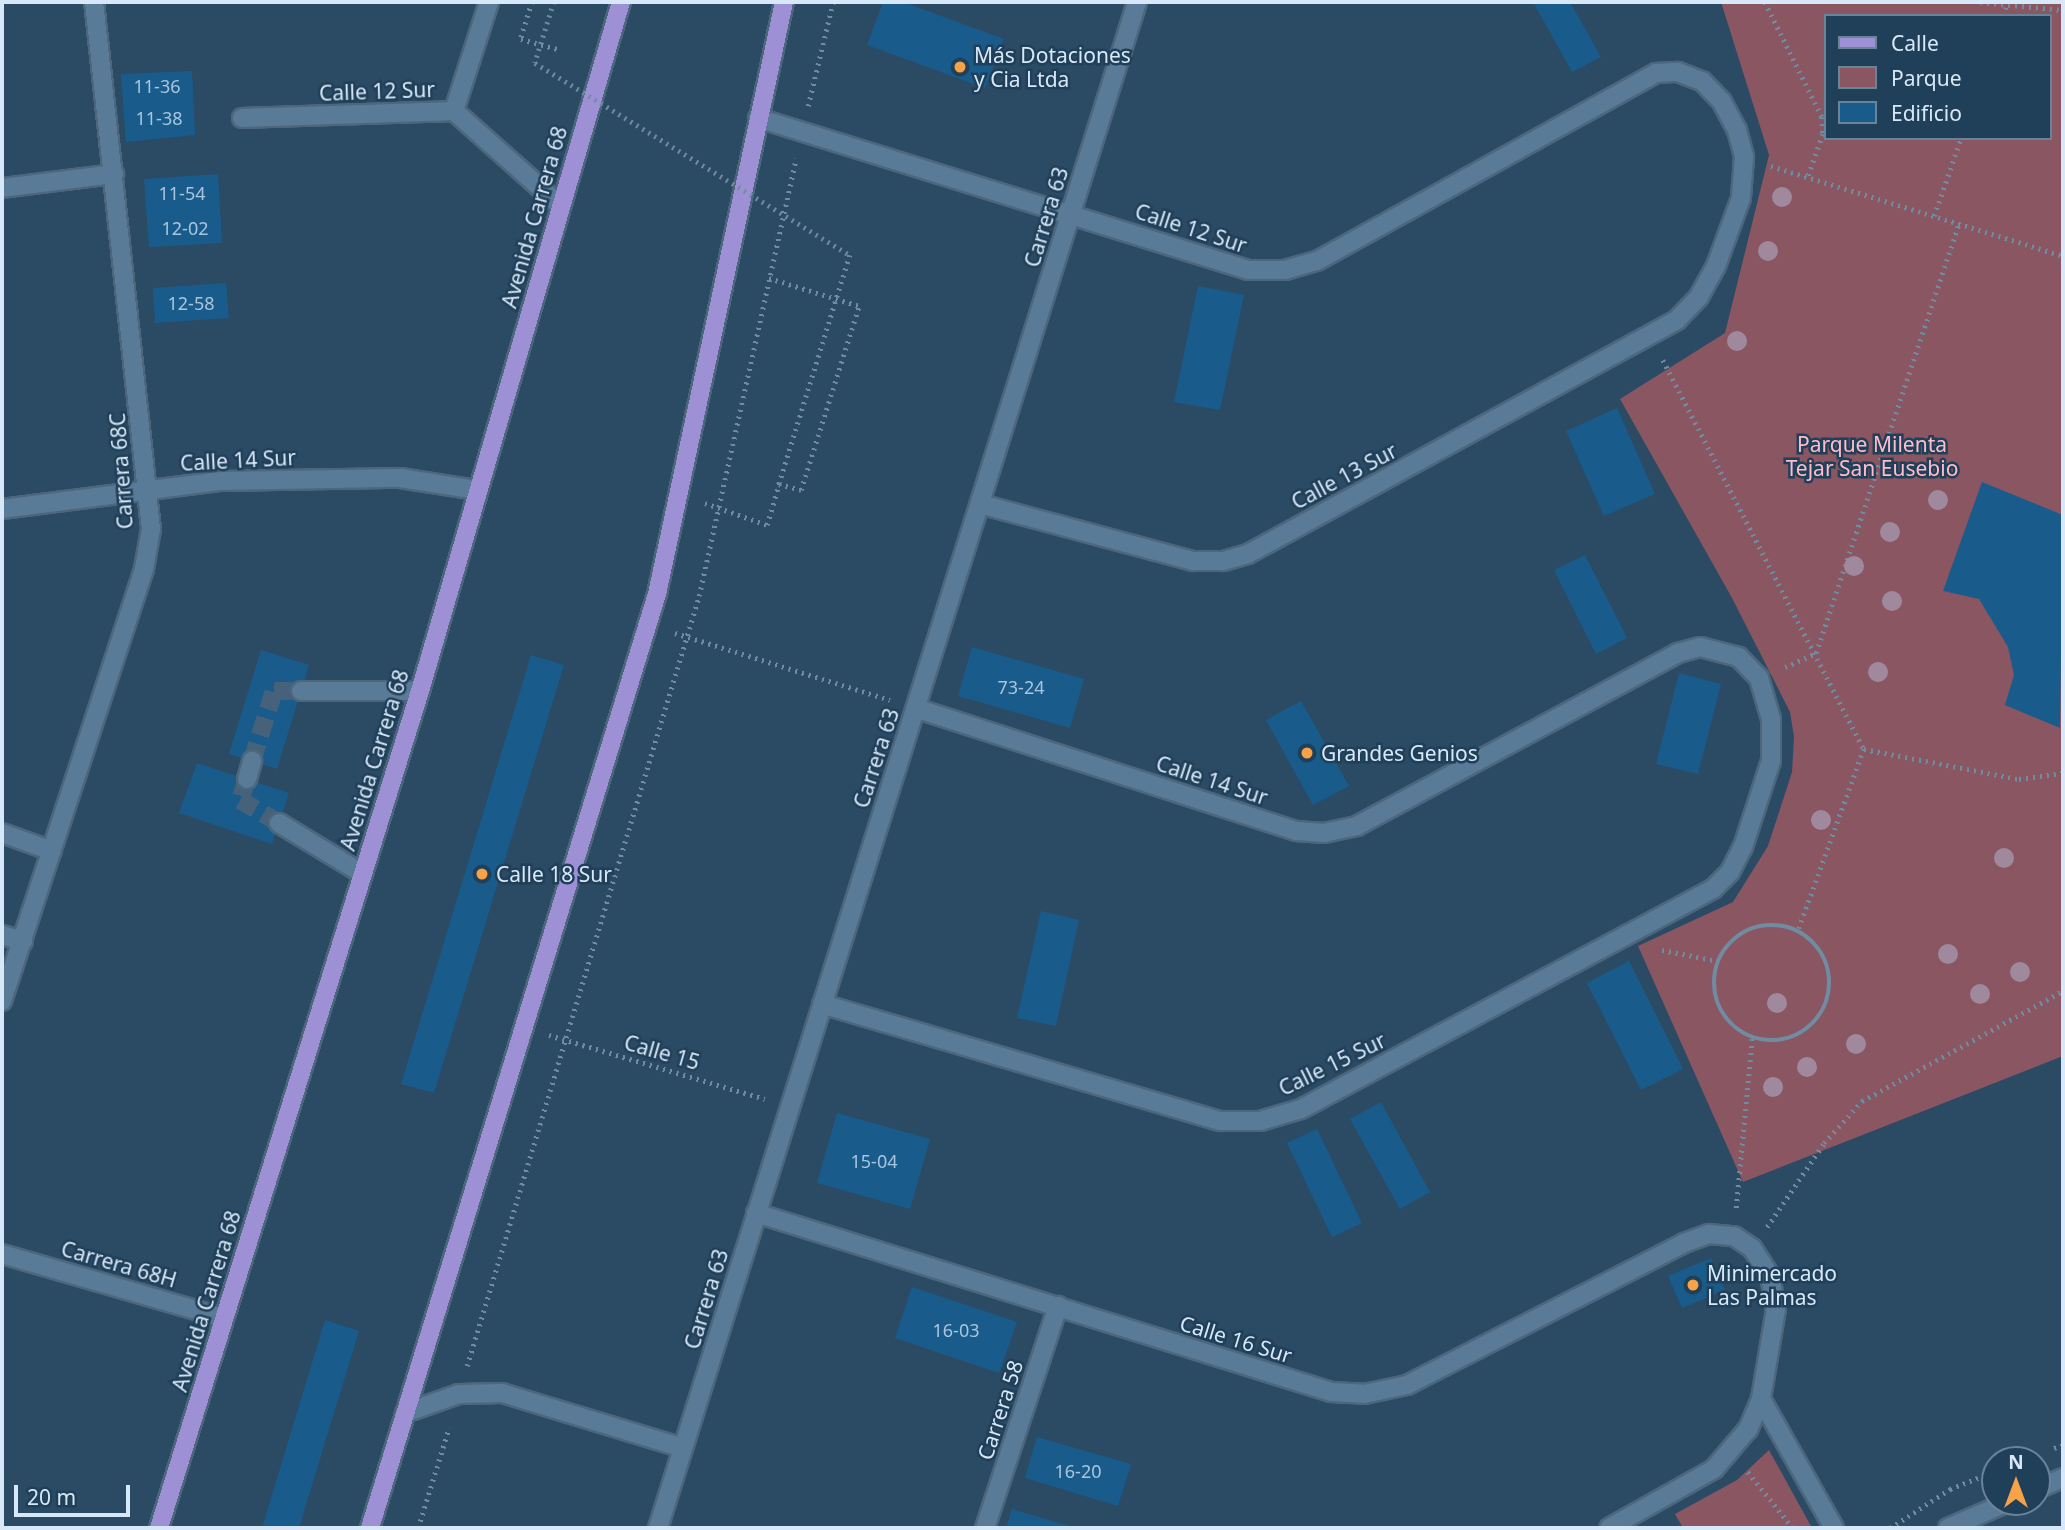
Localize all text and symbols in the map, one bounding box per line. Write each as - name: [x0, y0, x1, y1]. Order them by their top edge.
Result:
- legend: [1824, 14, 2051, 140]
- text: Calle: [1891, 29, 1939, 57]
- place label: Más Dotaciones y Cia Ltda: [974, 42, 1131, 92]
- marker: Más Dotaciones y Cia Ltda: [952, 59, 968, 75]
- text: Parque: [1891, 64, 1961, 92]
- house number: 11-36: [134, 75, 180, 97]
- street label: Calle 12 Sur: [319, 76, 435, 106]
- text: Edificio: [1891, 99, 1962, 127]
- house number: 11-38: [136, 107, 182, 129]
- street label: Avenida Carrera 68: [496, 123, 572, 311]
- street label: Carrera 63: [1019, 164, 1073, 270]
- house number: 11-54: [159, 182, 205, 204]
- street label: Calle 12 Sur: [1132, 198, 1250, 258]
- house number: 12-02: [162, 217, 208, 239]
- house number: 12-58: [168, 292, 214, 314]
- street label: Carrera 68C: [104, 412, 138, 530]
- park label: Parque Milenta Tejar San Eusebio: [1786, 431, 1958, 481]
- street label: Calle 13 Sur: [1287, 438, 1401, 514]
- street label: Calle 14 Sur: [179, 444, 297, 476]
- street label: Avenida Carrera 68: [334, 667, 414, 853]
- house number: 73-24: [998, 676, 1044, 698]
- street label: Carrera 63: [848, 705, 904, 811]
- place label: Grandes Genios: [1321, 740, 1478, 766]
- marker: Grandes Genios: [1299, 745, 1315, 761]
- street label: Calle 14 Sur: [1153, 750, 1271, 810]
- place label: Calle 18 Sur: [496, 861, 612, 887]
- marker: Calle 18 Sur: [474, 866, 490, 882]
- street label: Calle 15 Sur: [1274, 1027, 1390, 1101]
- street label: Calle 15: [621, 1029, 703, 1075]
- house number: 15-04: [851, 1150, 897, 1172]
- street label: Avenida Carrera 68: [166, 1208, 246, 1394]
- street label: Carrera 68H: [58, 1236, 180, 1292]
- street label: Carrera 63: [679, 1246, 733, 1352]
- place label: Minimercado Las Palmas: [1707, 1260, 1837, 1310]
- marker: Minimercado Las Palmas: [1685, 1277, 1701, 1293]
- street label: Calle 16 Sur: [1177, 1310, 1295, 1368]
- house number: 16-03: [933, 1319, 979, 1341]
- street label: Carrera 58: [972, 1357, 1028, 1463]
- north arrow: [1981, 1446, 2051, 1516]
- text: N: [2008, 1449, 2024, 1475]
- house number: 16-20: [1055, 1460, 1101, 1482]
- scale bar: [18, 1470, 133, 1514]
- text: 20 m: [27, 1483, 76, 1511]

